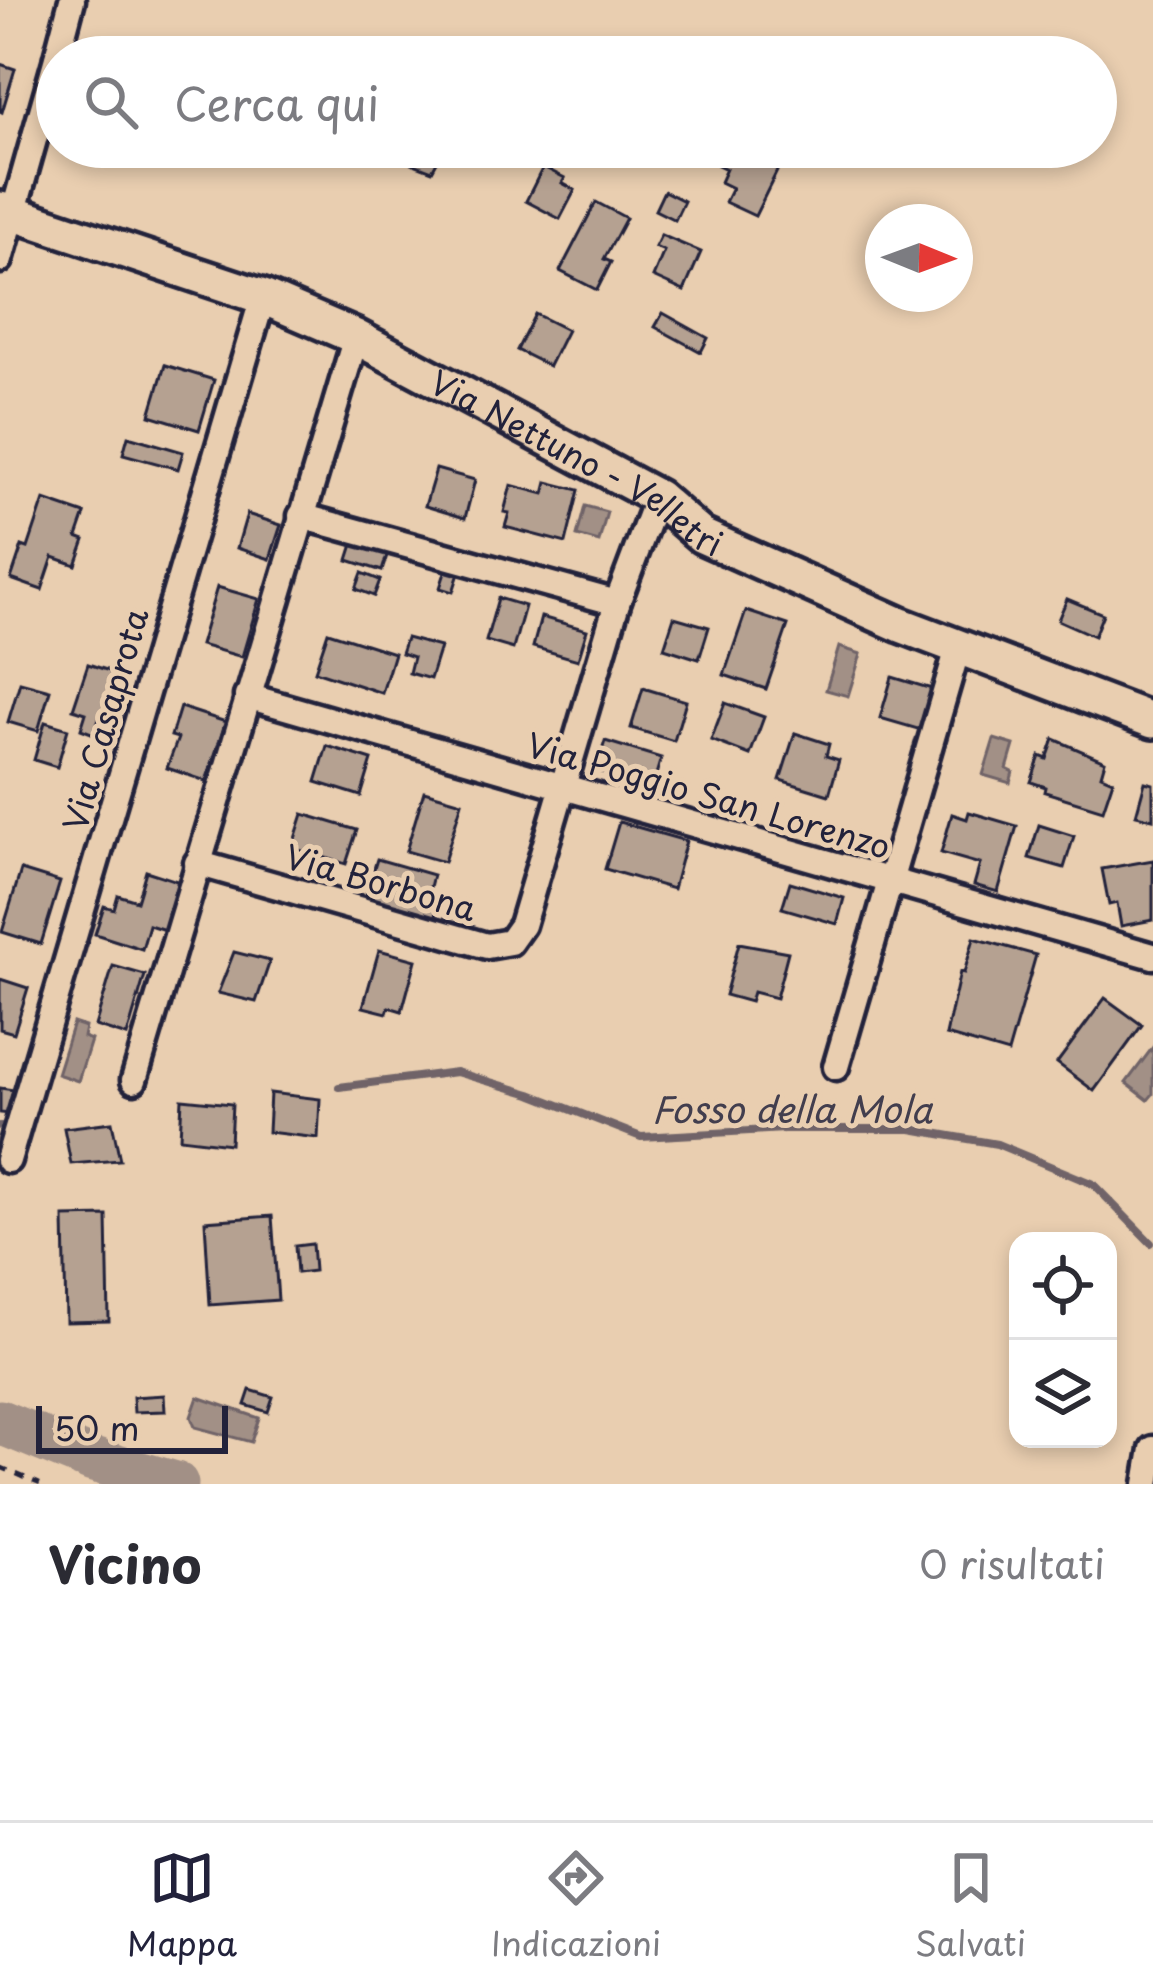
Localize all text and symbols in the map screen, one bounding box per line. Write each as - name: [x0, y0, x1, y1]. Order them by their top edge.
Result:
- search box: [36, 36, 1117, 168]
- text: Cerca qui: [174, 68, 379, 136]
- icon: search: [78, 69, 144, 135]
- north arrow: [865, 204, 973, 312]
- street label: Via Nettuno - Velletri: [422, 356, 731, 567]
- street label: Via Casaprota: [48, 602, 160, 836]
- street label: Via Poggio San Lorenzo: [521, 718, 897, 870]
- street label: Via Borbona: [280, 830, 483, 932]
- water label: Fosso della Mola: [652, 1081, 934, 1135]
- map controls: [1009, 1232, 1117, 1448]
- button: locate: [1009, 1232, 1117, 1340]
- button: layers: [1009, 1340, 1117, 1448]
- scale bar: [36, 1400, 228, 1453]
- text: 50 m: [54, 1402, 140, 1452]
- text: Vicino: [48, 1524, 201, 1601]
- text: 0 risultati: [919, 1533, 1105, 1592]
- tab: Mappa: [127, 1845, 237, 1967]
- tab: Indicazioni: [491, 1845, 661, 1967]
- tab: Salvati: [915, 1845, 1026, 1967]

